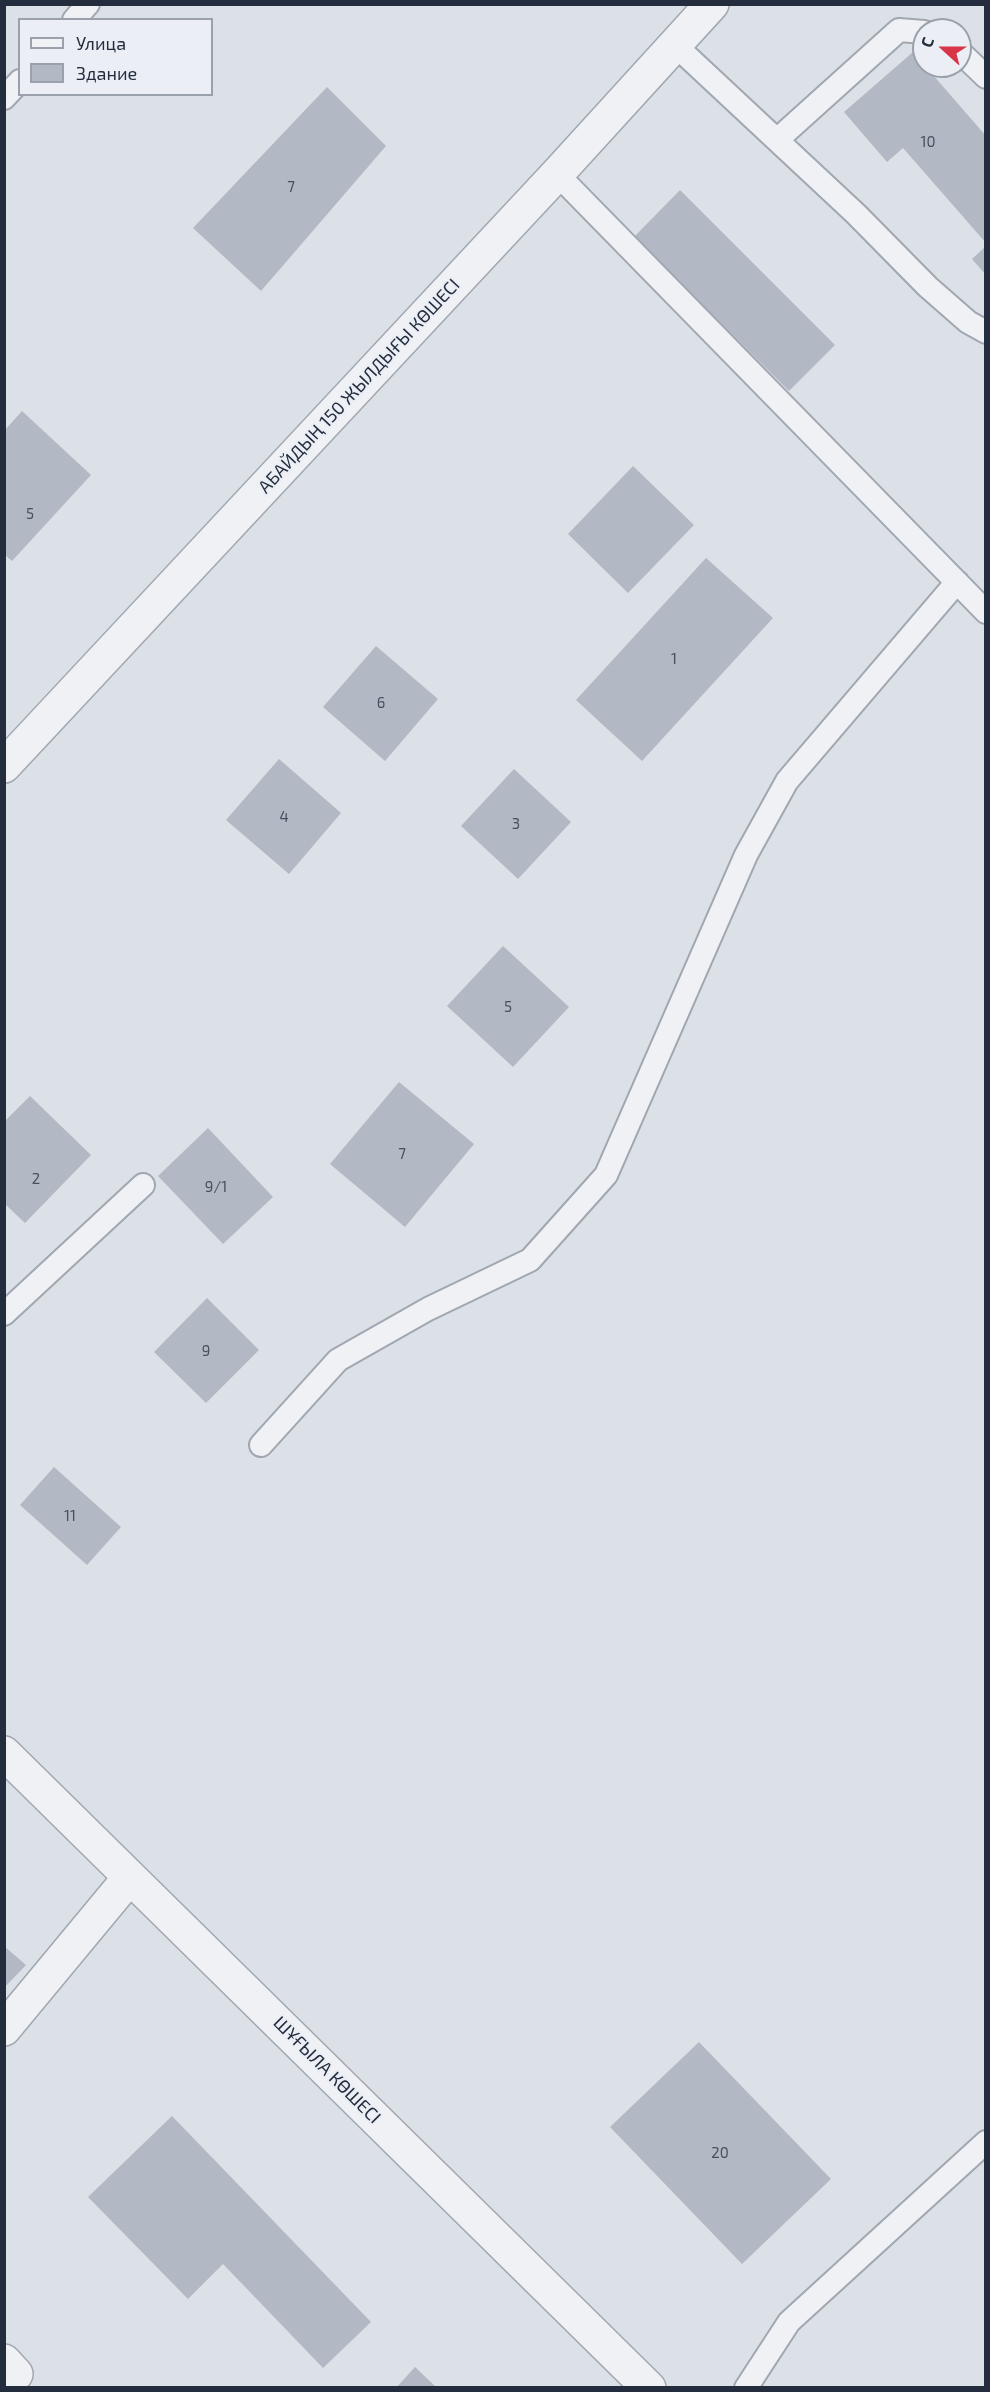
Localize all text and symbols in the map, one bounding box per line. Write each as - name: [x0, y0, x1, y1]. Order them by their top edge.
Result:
- legend: [18, 18, 213, 96]
- north arrow: [912, 18, 972, 78]
- text: Улица: [76, 32, 126, 54]
- text: С: [916, 34, 937, 50]
- text: Здание: [76, 62, 137, 84]
- house number: 10: [920, 133, 936, 151]
- house number: 7: [287, 178, 295, 196]
- street label: АБАЙДЫҢ 150 ЖЫЛДЫҒЫ КӨШЕСІ: [254, 274, 464, 498]
- house number: 5: [26, 505, 34, 523]
- house number: 1: [671, 650, 677, 668]
- house number: 6: [377, 694, 385, 712]
- house number: 4: [279, 808, 289, 826]
- house number: 3: [512, 815, 520, 833]
- house number: 5: [504, 998, 512, 1016]
- house number: 7: [398, 1145, 406, 1163]
- house number: 2: [32, 1170, 40, 1188]
- house number: 9/1: [205, 1178, 227, 1196]
- house number: 9: [202, 1342, 210, 1360]
- house number: 11: [64, 1507, 76, 1525]
- street label: ШҰҒЫЛА КӨШЕСІ: [269, 2012, 385, 2128]
- house number: 20: [711, 2144, 729, 2162]

